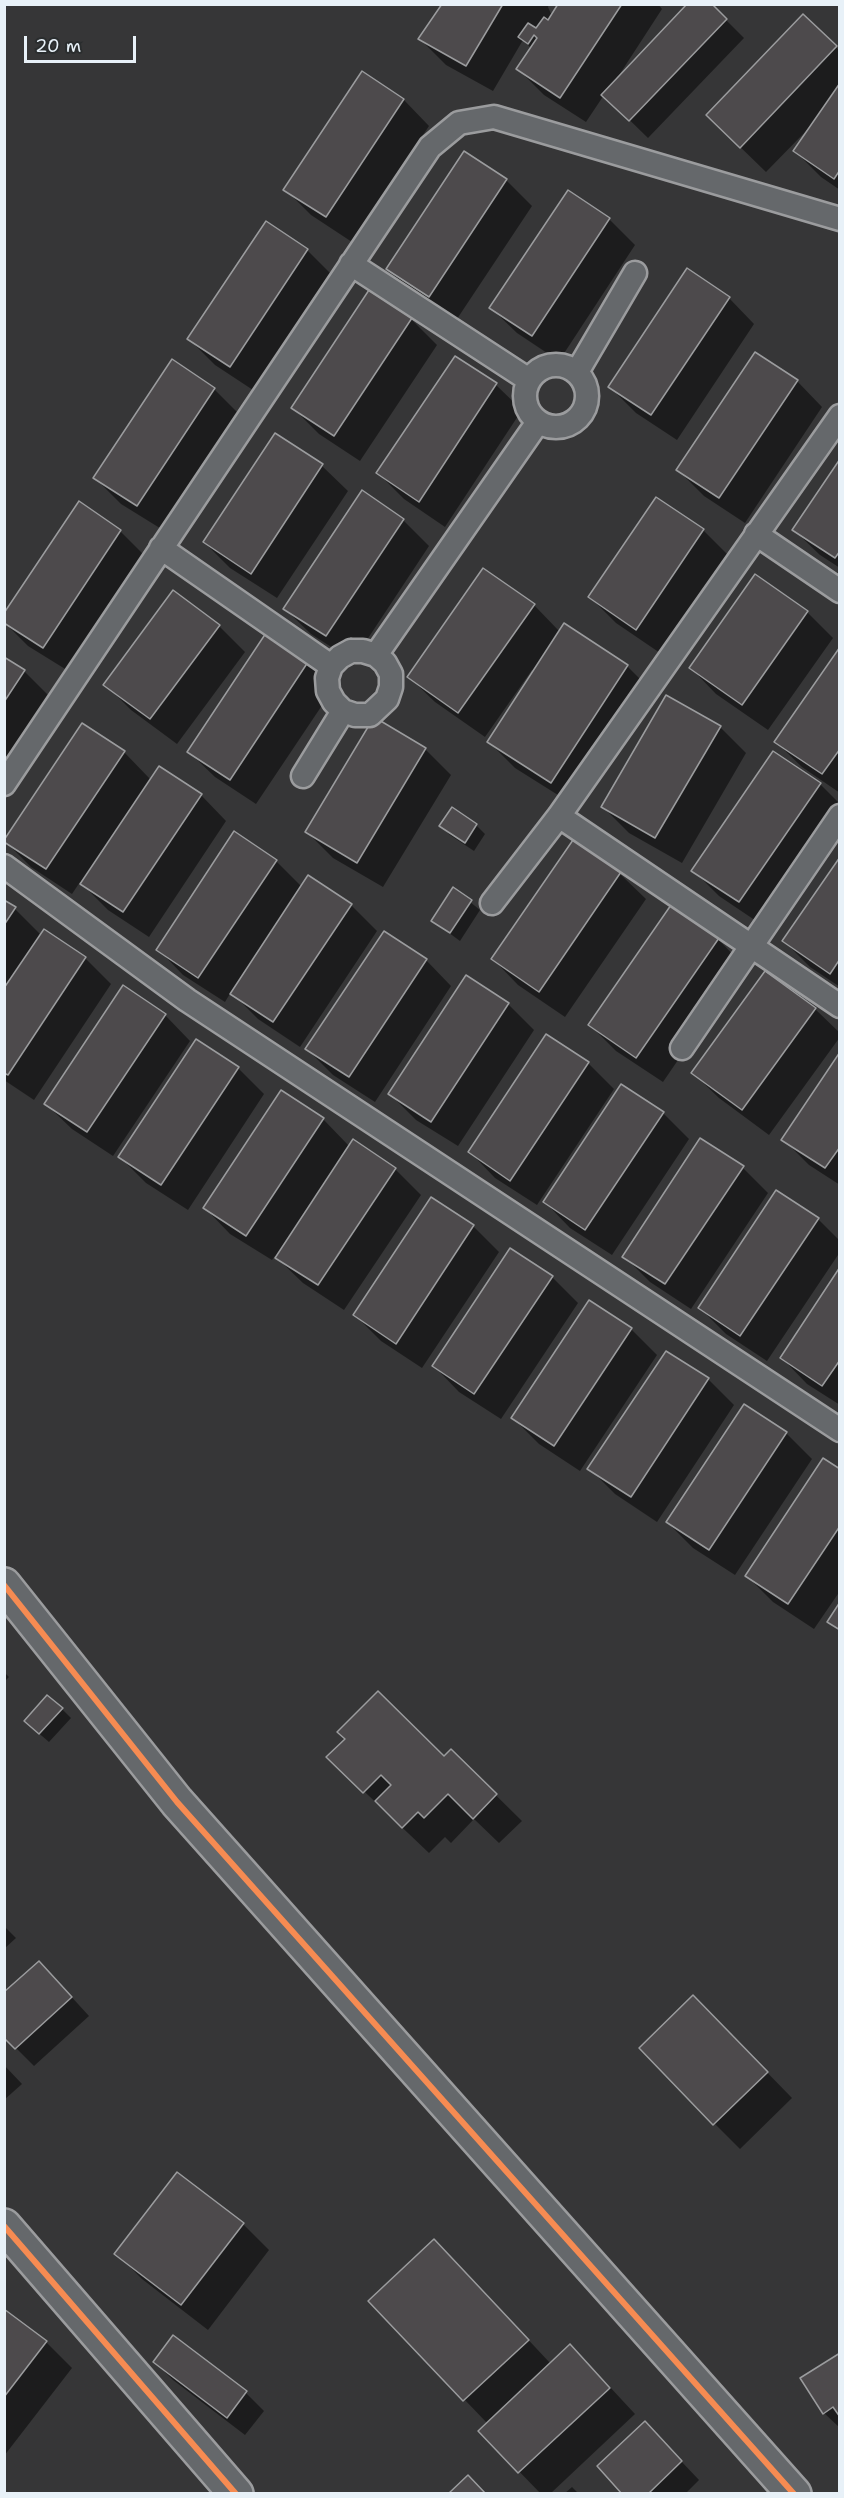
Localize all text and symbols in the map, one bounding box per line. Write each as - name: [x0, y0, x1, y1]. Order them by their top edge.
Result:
- scale bar: [27, 24, 140, 62]
- text: 20 m: [35, 34, 81, 58]

